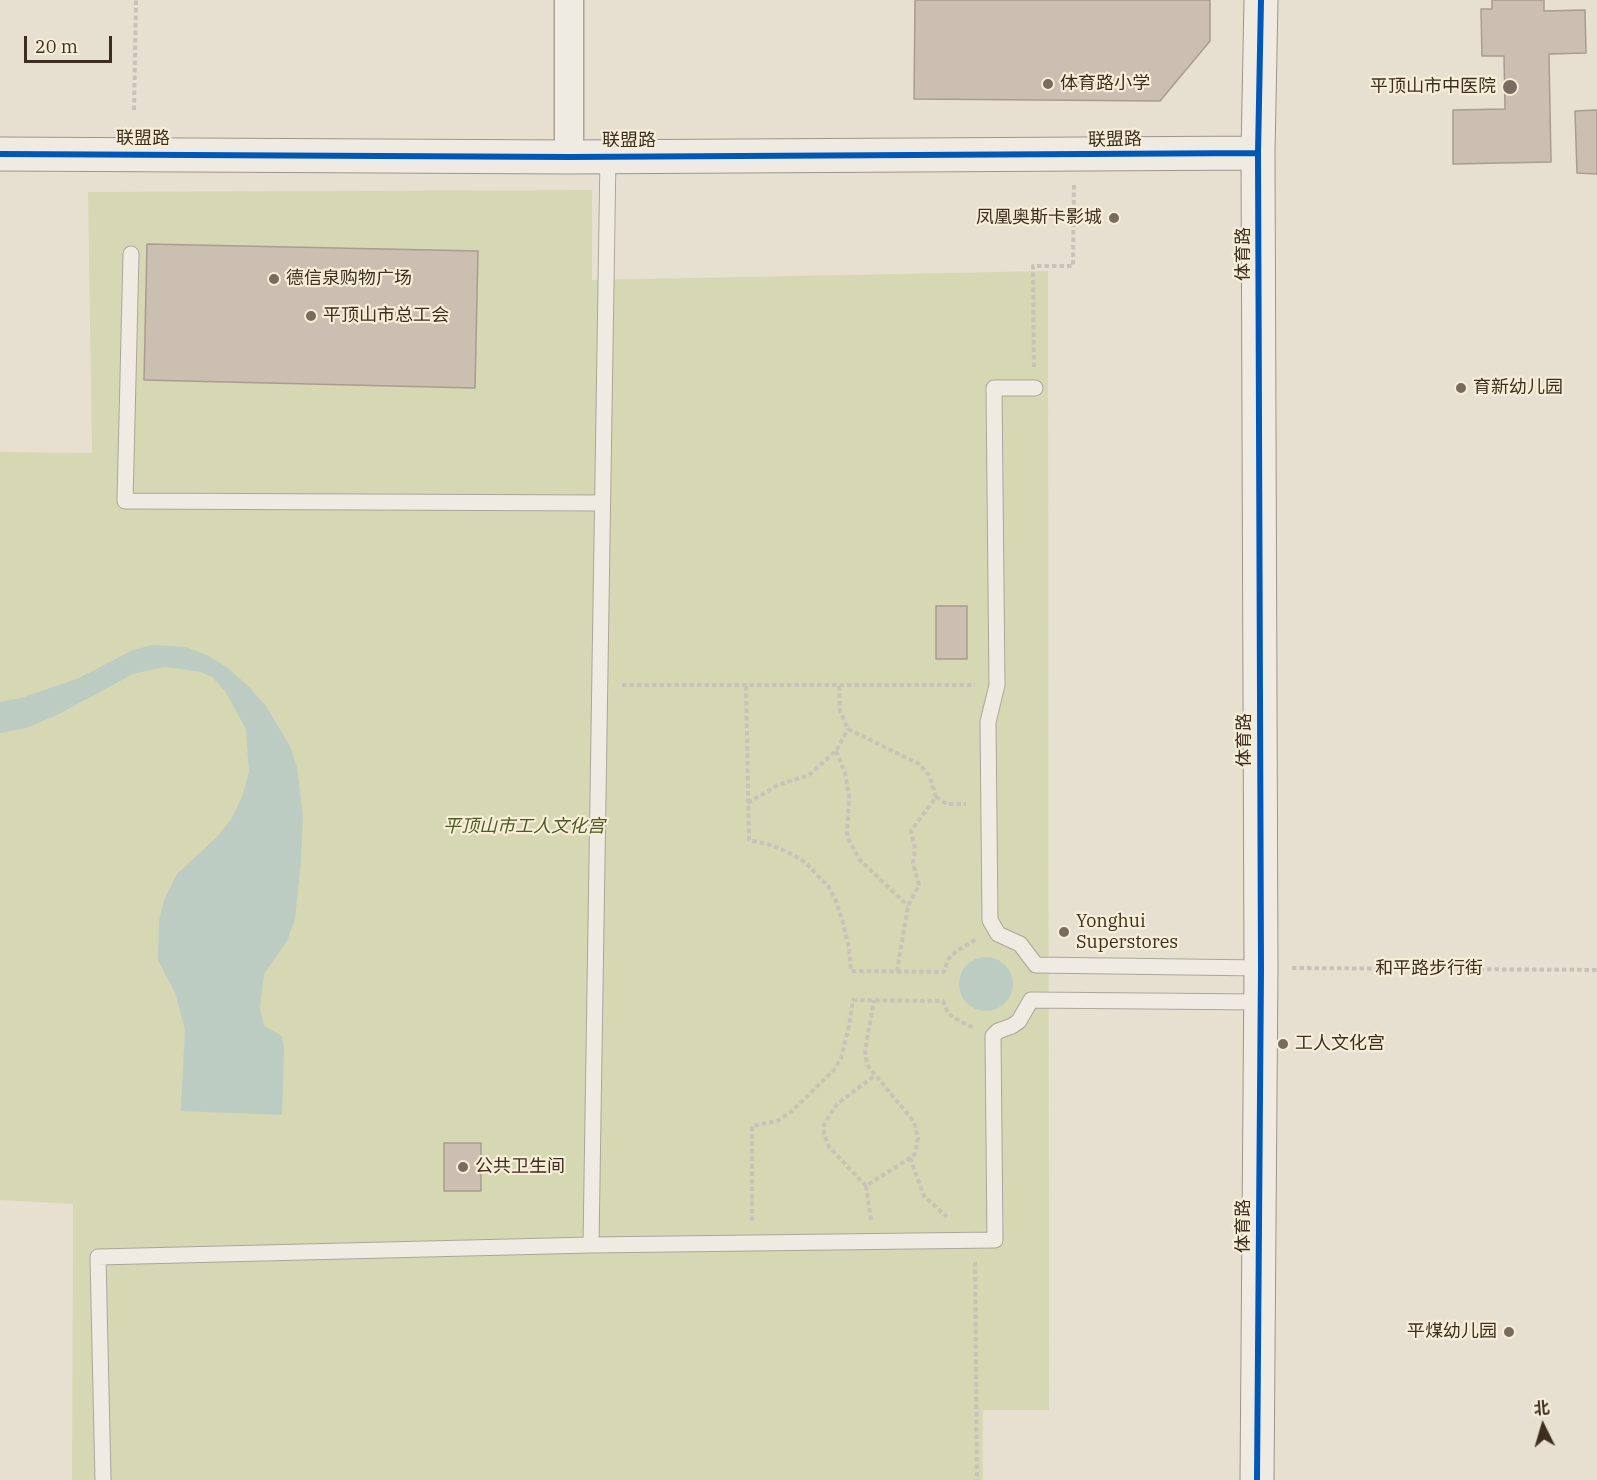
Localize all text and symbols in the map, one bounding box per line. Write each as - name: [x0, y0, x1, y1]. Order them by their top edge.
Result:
- scale bar: [27, 24, 116, 62]
- text: 20 m: [35, 35, 78, 58]
- place label: 体育路小学: [1060, 73, 1150, 95]
- place label: 平顶山市中医院: [1370, 76, 1496, 98]
- marker: 体育路小学: [1041, 77, 1055, 91]
- marker: 平顶山市中医院: [1501, 78, 1519, 96]
- street label: 联盟路: [116, 128, 170, 150]
- street label: 联盟路: [1088, 129, 1142, 151]
- street label: 联盟路: [602, 130, 656, 152]
- place label: 凤凰奥斯卡影城: [976, 207, 1102, 229]
- marker: 凤凰奥斯卡影城: [1107, 211, 1121, 225]
- street label: 体育路: [1233, 227, 1255, 281]
- place label: 德信泉购物广场: [286, 268, 412, 290]
- marker: 德信泉购物广场: [267, 272, 281, 286]
- place label: 平顶山市总工会: [323, 305, 449, 327]
- marker: 平顶山市总工会: [304, 309, 318, 323]
- place label: 育新幼儿园: [1473, 377, 1563, 399]
- marker: 育新幼儿园: [1454, 381, 1468, 395]
- street label: 体育路: [1234, 713, 1256, 767]
- park label: 平顶山市工人文化宫: [443, 816, 605, 838]
- place label: Yonghui Superstores: [1076, 911, 1178, 954]
- marker: Yonghui Superstores: [1057, 925, 1071, 939]
- street label: 和平路步行街: [1375, 958, 1483, 980]
- place label: 工人文化宫: [1295, 1033, 1385, 1055]
- marker: 工人文化宫: [1276, 1037, 1290, 1051]
- place label: 公共卫生间: [475, 1156, 565, 1178]
- marker: 公共卫生间: [456, 1160, 470, 1174]
- street label: 体育路: [1233, 1199, 1255, 1253]
- place label: 平煤幼儿园: [1407, 1321, 1497, 1343]
- marker: 平煤幼儿园: [1502, 1325, 1516, 1339]
- north arrow: [1513, 1396, 1573, 1456]
- text: 北: [1533, 1397, 1550, 1419]

